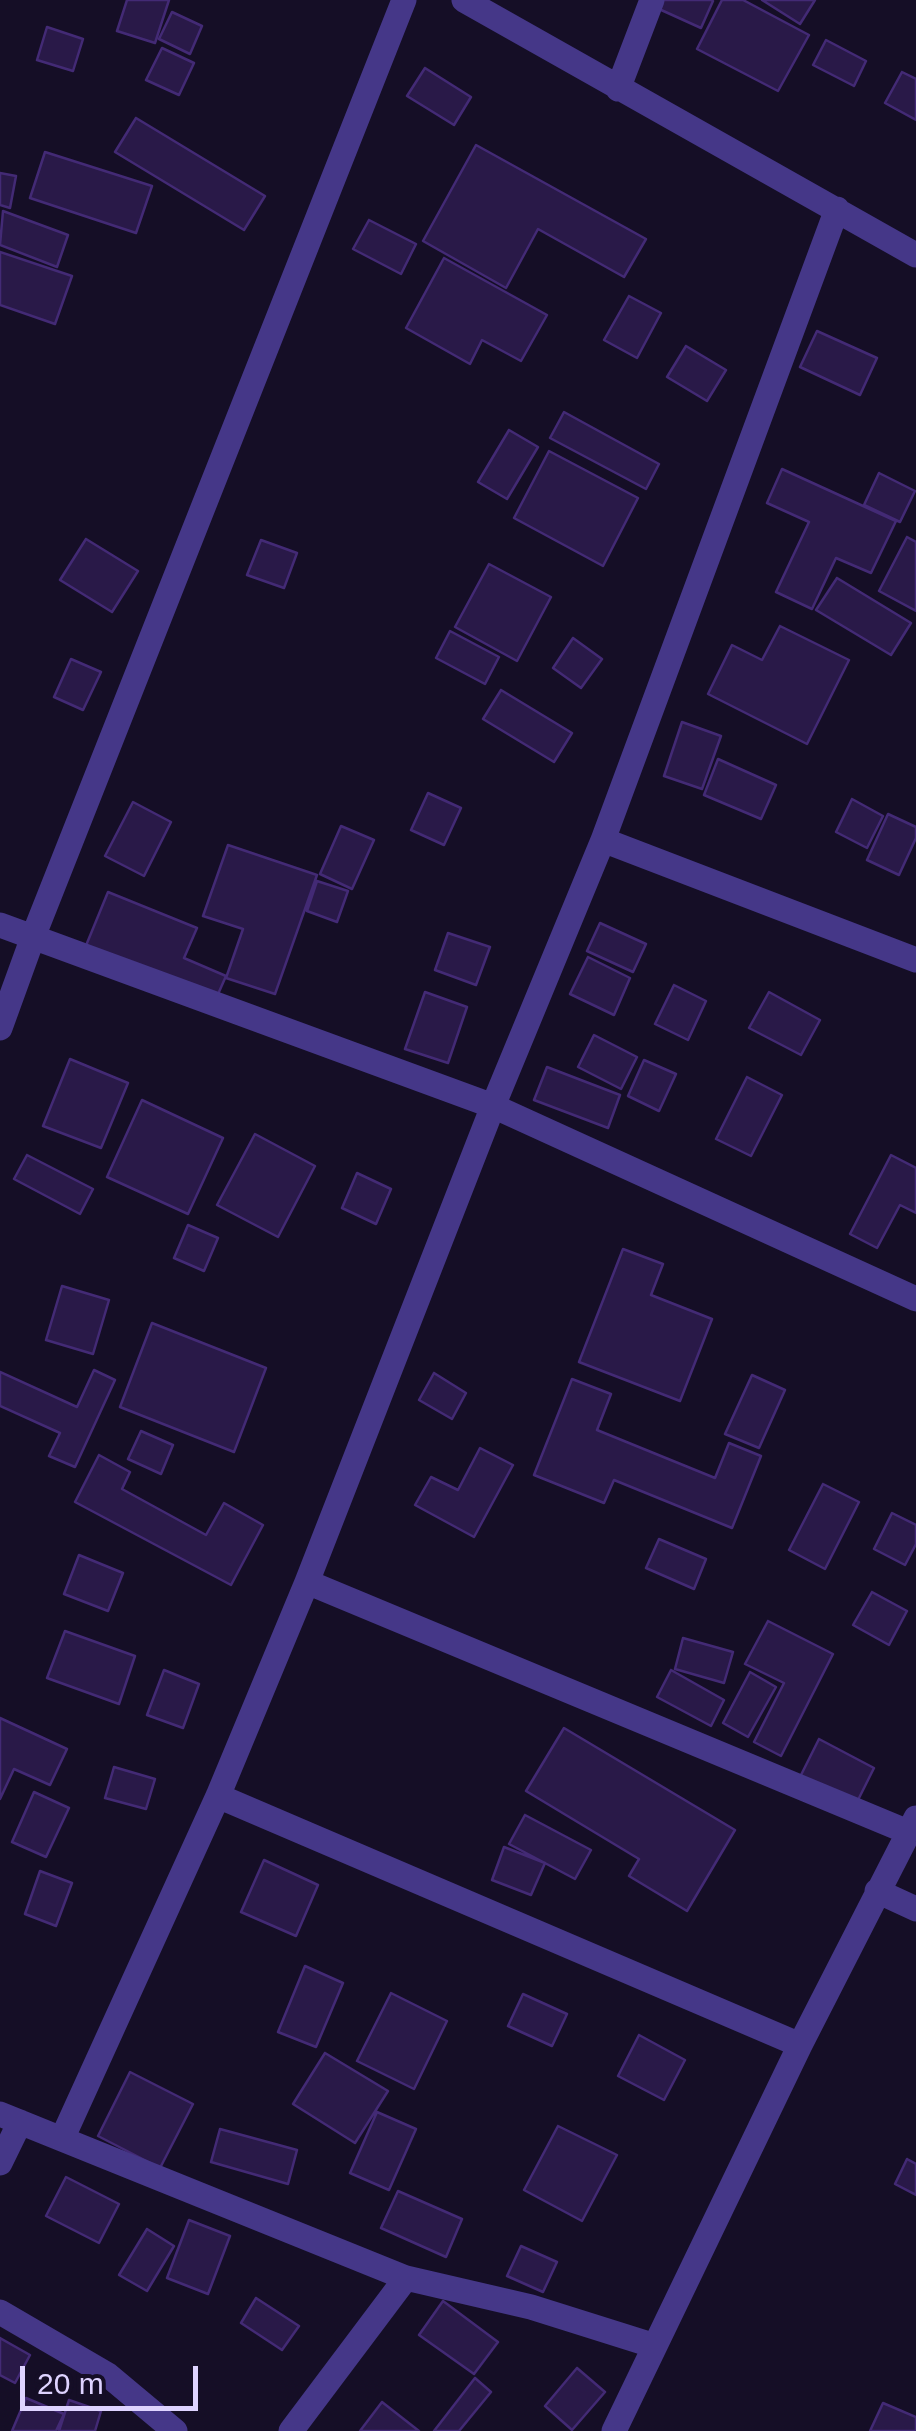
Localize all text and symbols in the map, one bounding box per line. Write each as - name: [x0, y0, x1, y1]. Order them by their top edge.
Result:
- scale bar: [25, 2346, 202, 2408]
- text: 20 m: [37, 2367, 104, 2400]

